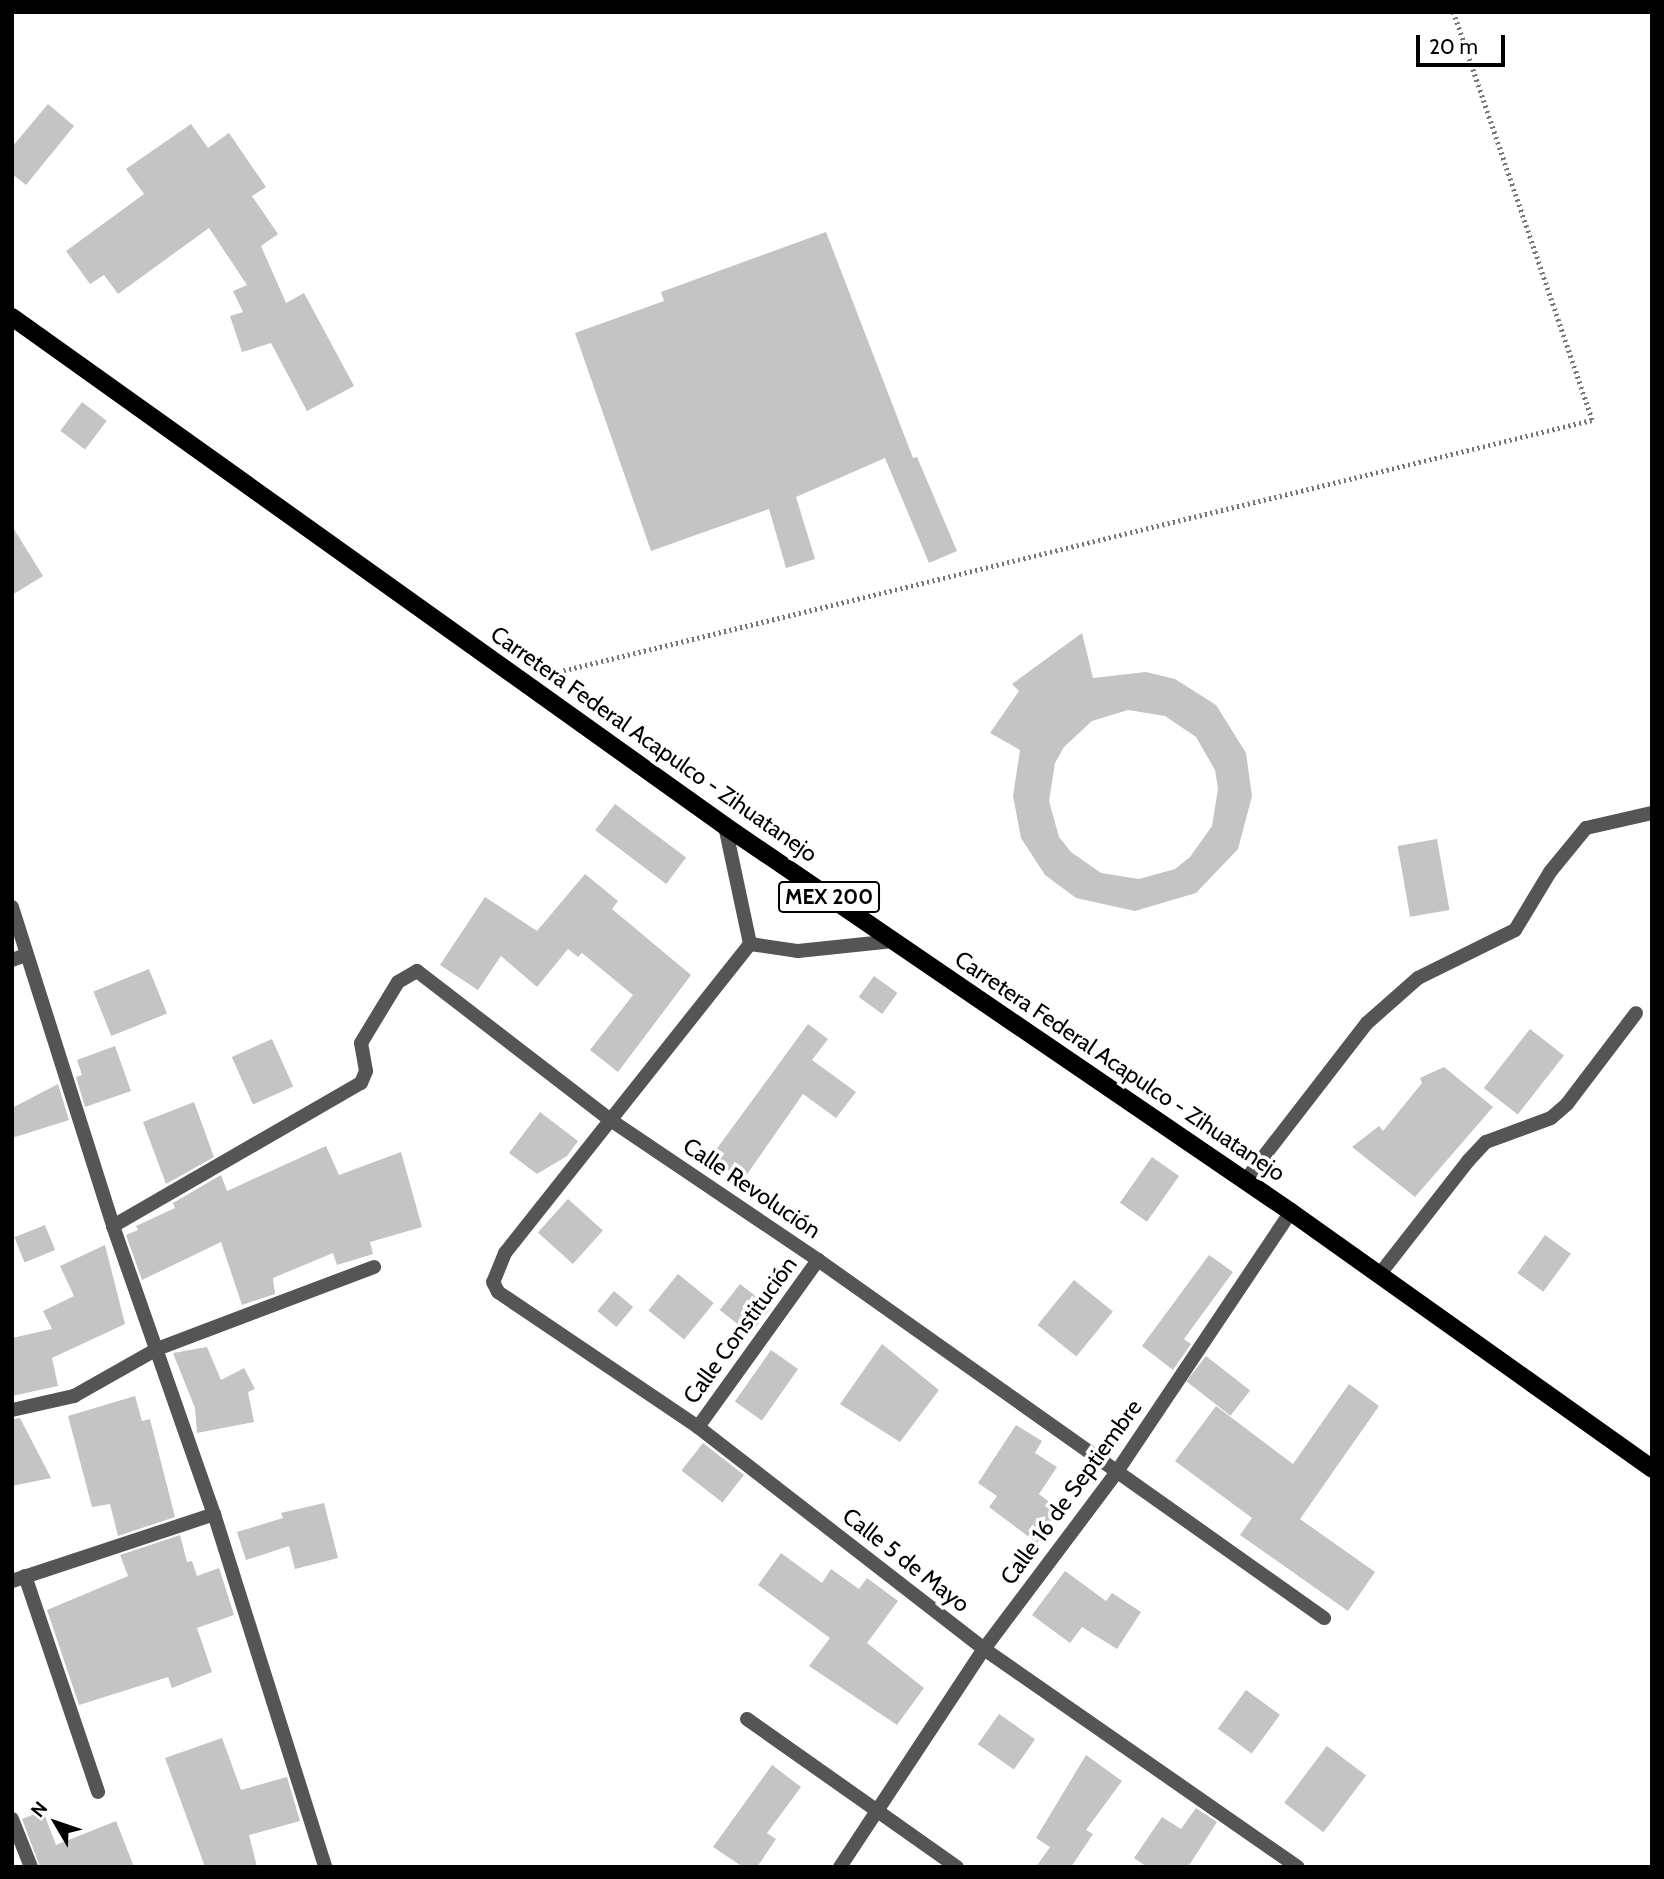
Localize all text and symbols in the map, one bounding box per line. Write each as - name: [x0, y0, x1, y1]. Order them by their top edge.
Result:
- scale bar: [1419, 21, 1508, 65]
- text: 20 m: [1429, 34, 1478, 59]
- street label: Carretera Federal Acapulco - Zihuatanejo: [485, 620, 823, 868]
- road number: MEX 200: [776, 880, 882, 914]
- street label: Carretera Federal Acapulco - Zihuatanejo: [950, 945, 1290, 1187]
- street label: Calle Revolución: [678, 1132, 826, 1244]
- street label: Calle Constitución: [677, 1251, 803, 1409]
- street label: Calle 16 de Septiembre: [995, 1394, 1147, 1590]
- street label: Calle 5 de Mayo: [837, 1502, 975, 1618]
- north arrow: [21, 1788, 91, 1858]
- text: N: [26, 1797, 52, 1822]

